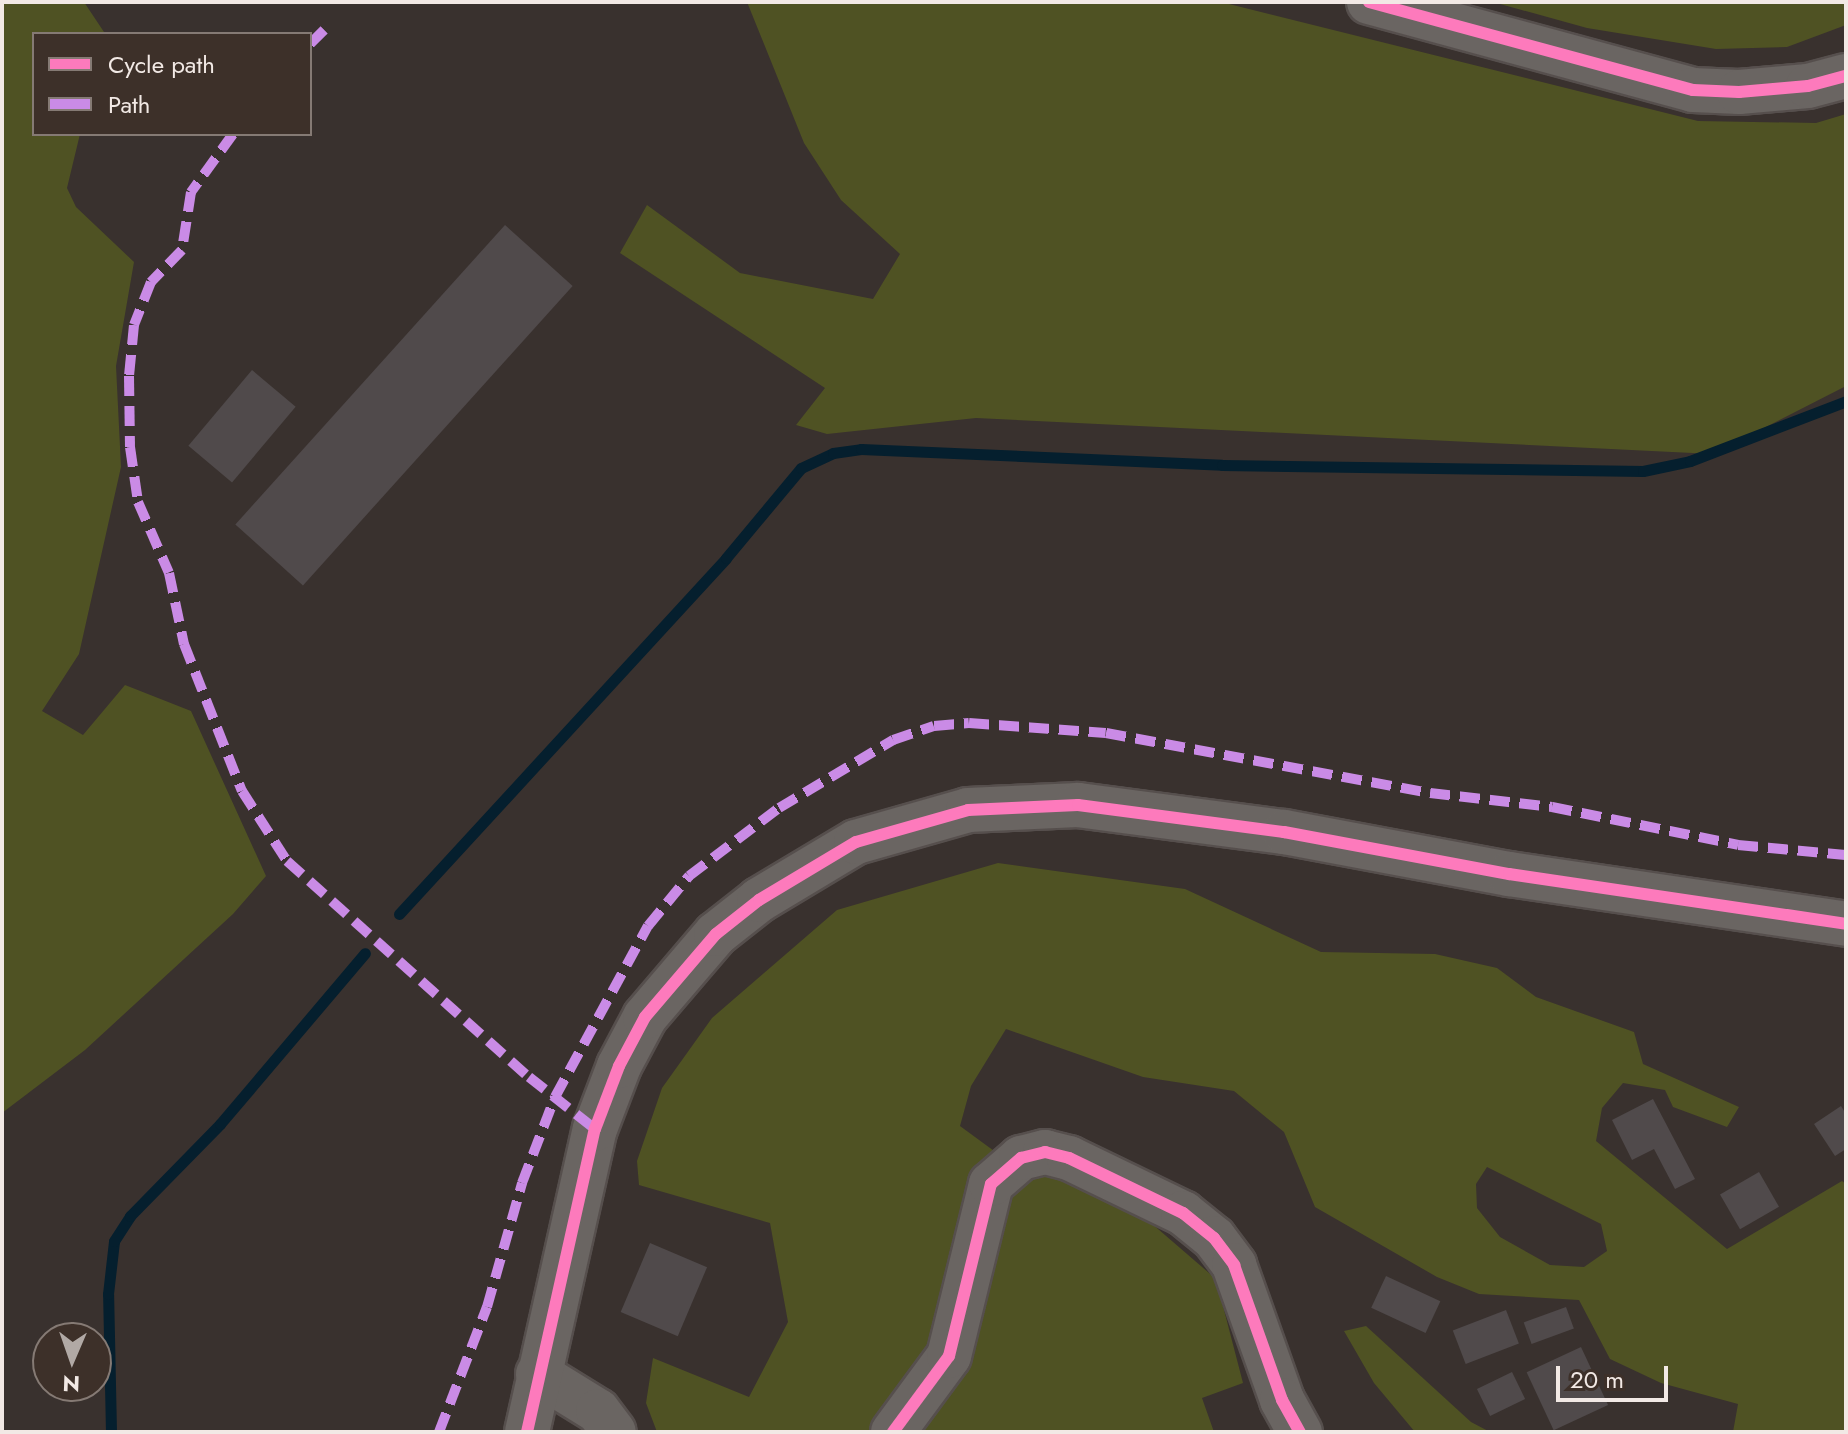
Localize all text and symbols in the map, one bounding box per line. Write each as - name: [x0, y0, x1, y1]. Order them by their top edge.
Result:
- legend: [32, 32, 312, 136]
- text: Cycle path: [108, 47, 215, 82]
- text: Path: [108, 87, 150, 122]
- north arrow: [32, 1322, 112, 1402]
- scale bar: [1560, 1350, 1672, 1400]
- text: 20 m: [1570, 1362, 1624, 1397]
- text: N: [62, 1368, 81, 1400]

